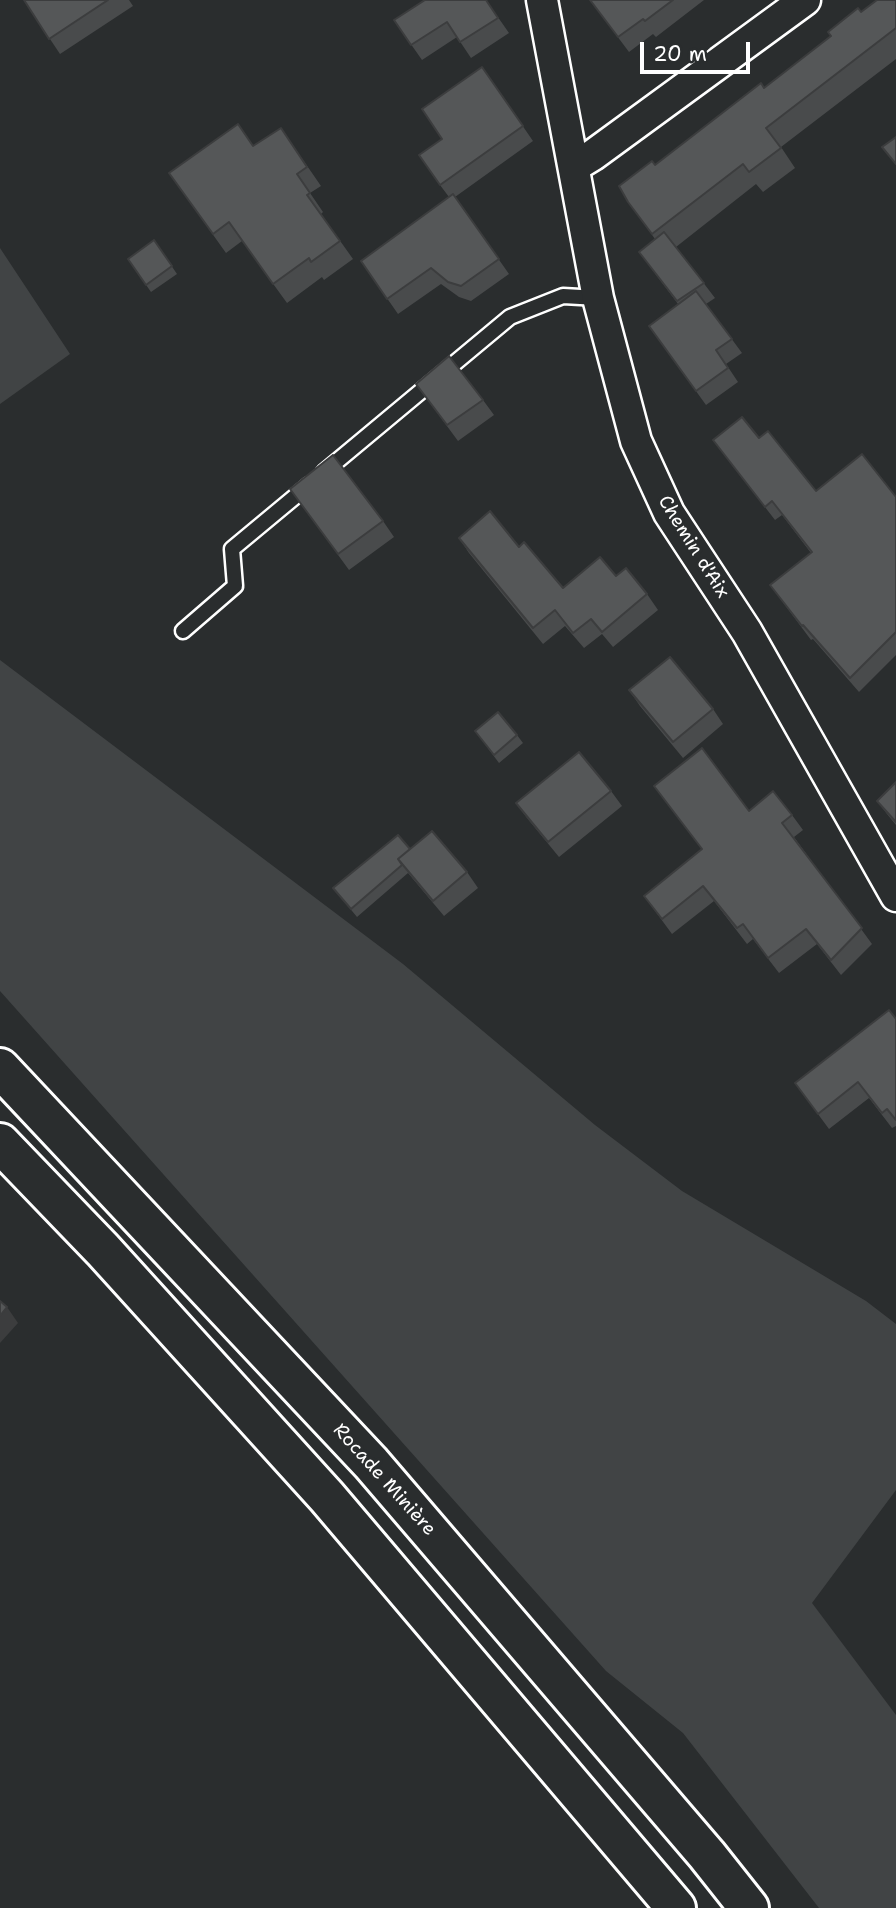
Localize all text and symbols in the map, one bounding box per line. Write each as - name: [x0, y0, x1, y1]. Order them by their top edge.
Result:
- scale bar: [644, 28, 754, 72]
- text: 20 m: [653, 40, 707, 68]
- street label: Chemin d'Aix: [652, 492, 734, 602]
- street label: Rocade Minière: [328, 1419, 440, 1541]

